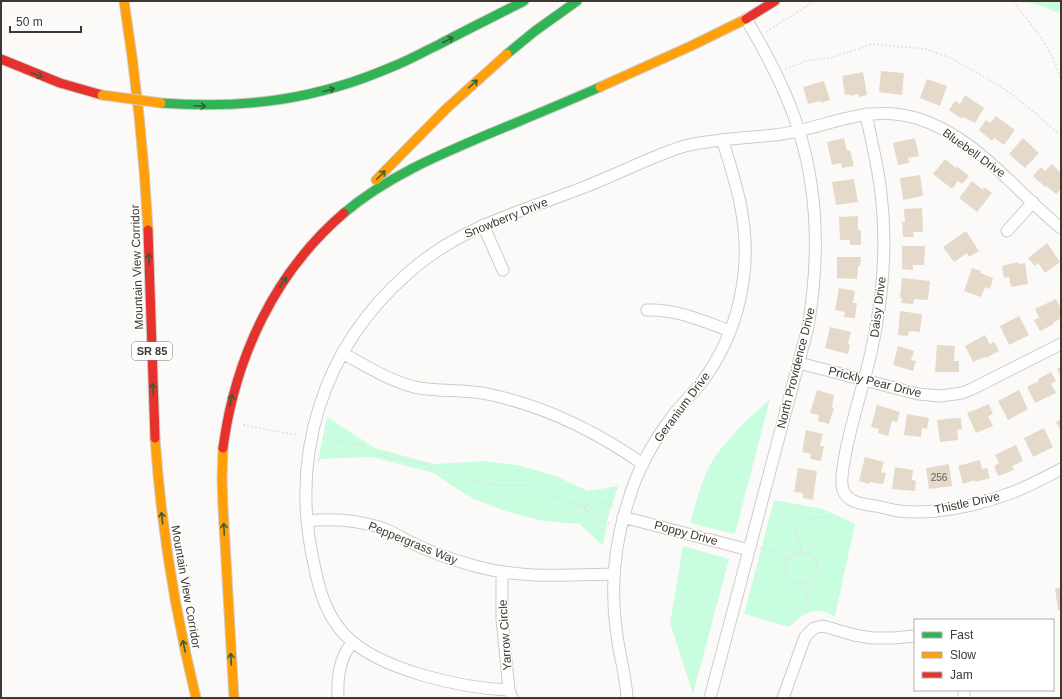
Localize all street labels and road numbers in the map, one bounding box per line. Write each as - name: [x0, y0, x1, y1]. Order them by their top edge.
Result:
- street label: Bluebell Drive: [940, 126, 1008, 181]
- street label: Snowberry Drive: [462, 195, 550, 241]
- street label: Mountain View Corridor: [128, 204, 146, 330]
- street label: Daisy Drive: [867, 275, 889, 338]
- street label: North Providence Drive: [774, 306, 818, 430]
- road number: SR 85: [132, 342, 172, 360]
- street label: Prickly Pear Drive: [827, 364, 923, 400]
- street label: Geranium Drive: [651, 369, 713, 445]
- street label: Thistle Drive: [933, 489, 1001, 517]
- street label: Poppy Drive: [653, 518, 720, 548]
- street label: Peppergrass Way: [366, 519, 460, 567]
- street label: Mountain View Corridor: [168, 524, 204, 650]
- street label: Yarrow Circle: [496, 599, 514, 671]

